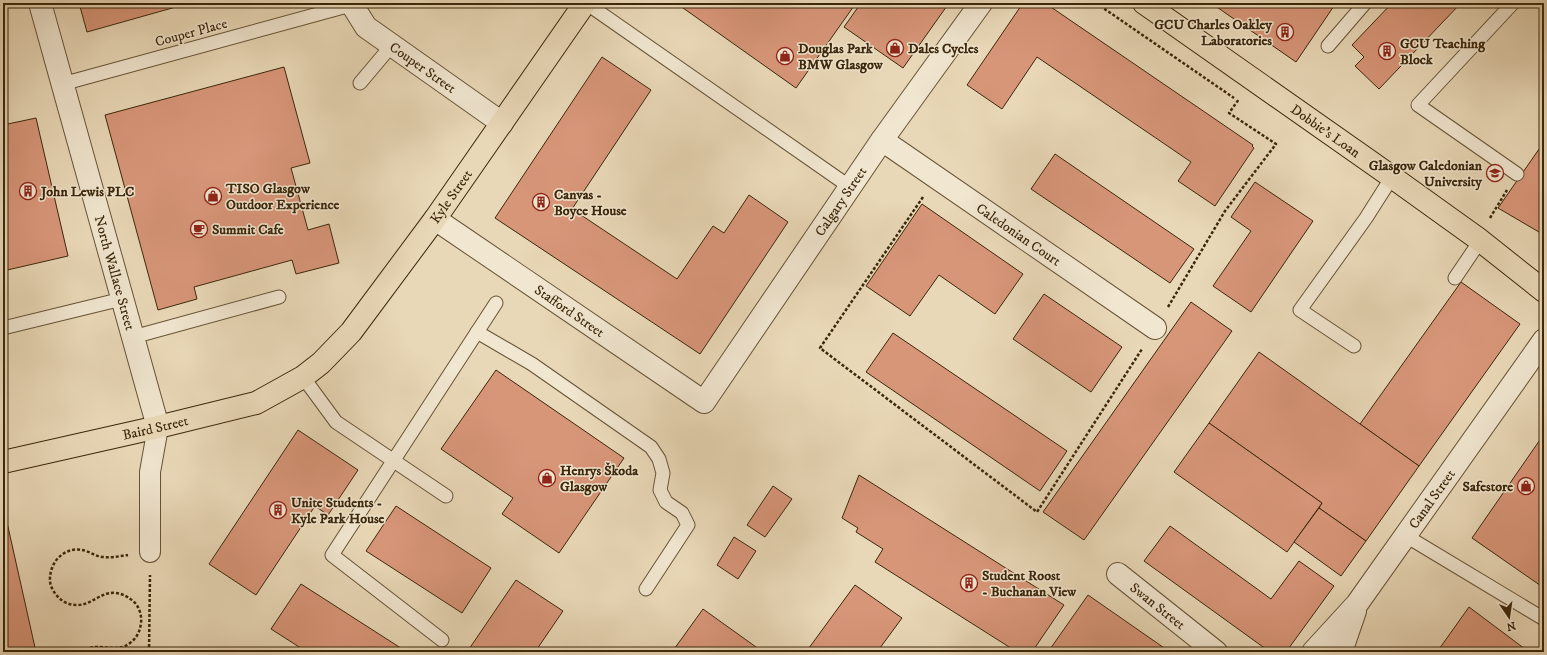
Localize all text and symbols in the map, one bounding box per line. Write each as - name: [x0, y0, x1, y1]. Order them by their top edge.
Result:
- street label: Couper Place: [153, 15, 229, 51]
- place label: GCU Charles Oakley Laboratories: [1154, 16, 1272, 50]
- building icon: GCU Charles Oakley Laboratories: [1275, 22, 1295, 42]
- place label: GCU Teaching Block: [1400, 35, 1486, 69]
- street label: Couper Street: [386, 38, 459, 98]
- shop icon: Dales Cycles: [885, 38, 905, 58]
- place label: Douglas Park BMW Glasgow: [798, 40, 884, 74]
- place label: Dales Cycles: [908, 40, 979, 58]
- building icon: GCU Teaching Block: [1377, 41, 1397, 61]
- shop icon: Douglas Park BMW Glasgow: [775, 46, 795, 66]
- street label: Dobbie's Loan: [1287, 101, 1364, 162]
- place label: Glasgow Caledonian University: [1369, 157, 1483, 191]
- street label: Calgary Street: [811, 163, 871, 240]
- school or university icon: Glasgow Caledonian University: [1485, 163, 1505, 183]
- street label: Kyle Street: [427, 166, 477, 227]
- place label: TISO Glasgow Outdoor Experience: [225, 180, 339, 214]
- building icon: John Lewis PLC: [18, 181, 38, 201]
- place label: John Lewis PLC: [39, 183, 134, 201]
- shop icon: TISO Glasgow Outdoor Experience: [203, 186, 223, 206]
- place label: Canvas - Boyce House: [554, 186, 627, 220]
- building icon: Canvas - Boyce House: [531, 192, 551, 212]
- street label: Caledonian Court: [972, 200, 1064, 271]
- street label: North Wallace Street: [90, 214, 139, 333]
- cafe icon: Summit Cafe: [189, 219, 209, 239]
- place label: Summit Cafe: [212, 221, 284, 239]
- street label: Stafford Street: [531, 281, 608, 342]
- street label: Baird Street: [121, 412, 190, 445]
- place label: Henrys Škoda Glasgow: [560, 462, 639, 496]
- street label: Canal Street: [1405, 466, 1460, 533]
- shop icon: Henrys Škoda Glasgow: [537, 468, 557, 488]
- shop icon: Safestore: [1516, 476, 1536, 496]
- place label: Safestore: [1463, 478, 1513, 496]
- place label: Unite Students - Kyle Park House: [291, 494, 385, 528]
- building icon: Unite Students - Kyle Park House: [268, 500, 288, 520]
- place label: Student Roost - Buchanan View: [982, 567, 1077, 601]
- building icon: Student Roost - Buchanan View: [959, 573, 979, 593]
- street label: Swan Street: [1126, 579, 1189, 634]
- north arrow: [1489, 597, 1529, 637]
- text: N: [1505, 618, 1517, 634]

